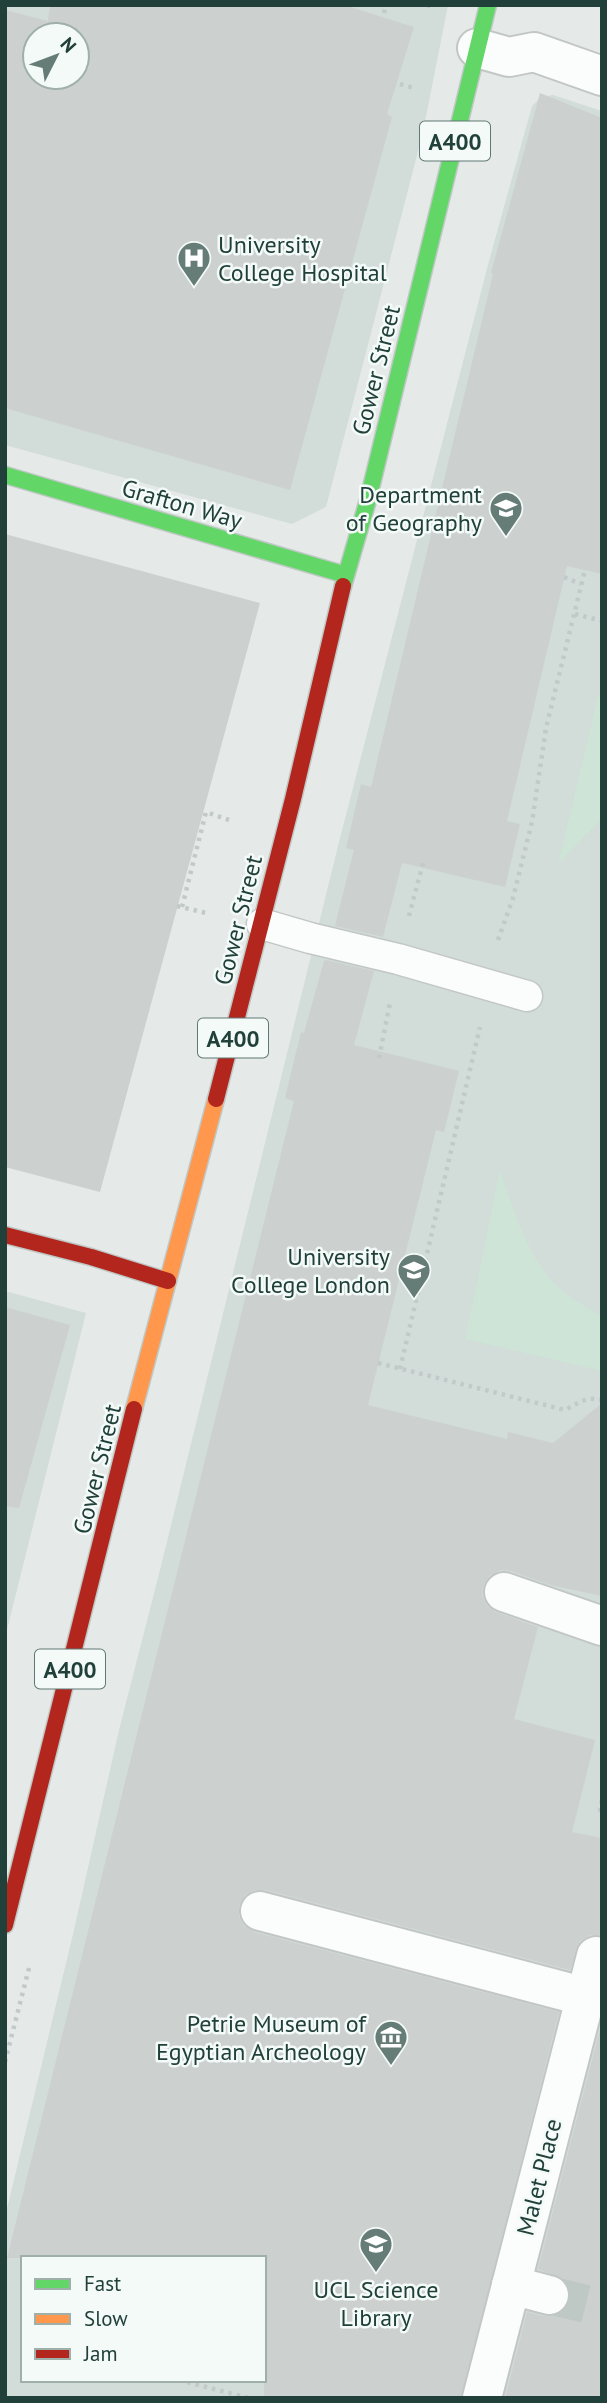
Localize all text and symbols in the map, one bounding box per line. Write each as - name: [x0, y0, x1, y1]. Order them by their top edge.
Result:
- north arrow: [21, 21, 91, 91]
- text: N: [56, 32, 82, 57]
- road number: A400: [420, 122, 490, 160]
- place label: University College Hospital: [218, 229, 387, 288]
- hospital icon: University College Hospital: [175, 239, 213, 288]
- street label: Gower Street: [345, 302, 407, 438]
- street label: Grafton Way: [118, 472, 246, 536]
- place label: Department of Geography: [346, 479, 482, 538]
- school or university icon: Department of Geography: [487, 489, 525, 538]
- street label: Gower Street: [207, 852, 269, 988]
- road number: A400: [198, 1018, 268, 1058]
- place label: University College London: [231, 1241, 390, 1300]
- school or university icon: University College London: [395, 1251, 433, 1300]
- street label: Gower Street: [66, 1401, 128, 1537]
- road number: A400: [35, 1650, 105, 1688]
- place label: Petrie Museum of Egyptian Archeology: [156, 2008, 367, 2067]
- museum icon: Petrie Museum of Egyptian Archeology: [372, 2018, 410, 2067]
- street label: Malet Place: [510, 2115, 568, 2239]
- school or university icon: UCL Science Library: [357, 2225, 395, 2274]
- legend: [21, 2256, 266, 2382]
- text: Fast: [84, 2270, 121, 2297]
- place label: UCL Science Library: [314, 2274, 438, 2333]
- text: Slow: [84, 2305, 128, 2332]
- text: Jam: [83, 2340, 118, 2367]

